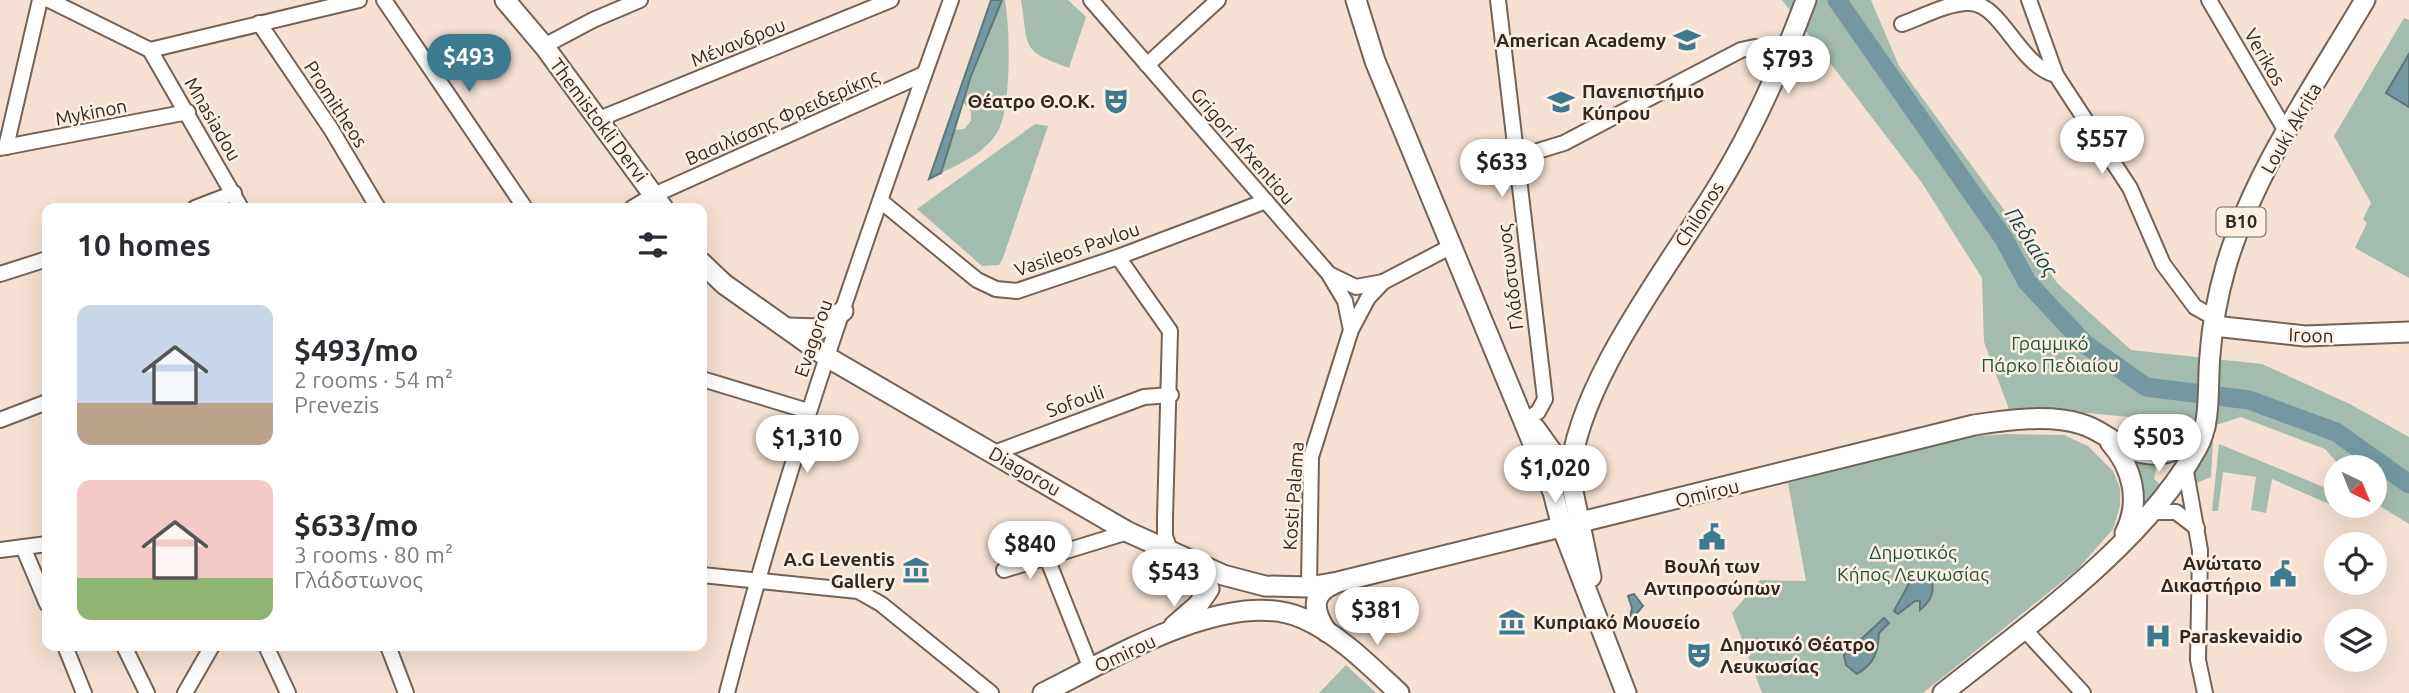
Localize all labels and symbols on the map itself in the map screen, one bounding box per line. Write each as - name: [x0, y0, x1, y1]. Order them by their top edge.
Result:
- street label: Μένανδρου: [688, 13, 788, 71]
- school or university icon: American Academy: [1672, 25, 1702, 55]
- street label: Verikos: [2240, 25, 2290, 89]
- place label: American Academy: [1496, 29, 1666, 51]
- pin: $493: [428, 34, 510, 94]
- pin: $793: [1747, 36, 1829, 96]
- street label: Themistokli Dervi: [545, 54, 653, 186]
- street label: Promitheos: [300, 57, 372, 151]
- street label: Βασιλίσσης Φρειδερίκης: [682, 64, 883, 170]
- street label: Mnasiadou: [180, 73, 246, 165]
- street label: Louki Akrita: [2256, 79, 2326, 177]
- place label: Πανεπιστήμιο Κύπρου: [1582, 80, 1704, 124]
- street label: Grigori Afxentiou: [1186, 83, 1300, 209]
- theatre icon: Θέατρο Θ.Ο.Κ.: [1101, 86, 1131, 116]
- school or university icon: Πανεπιστήμιο Κύπρου: [1546, 87, 1576, 117]
- place label: Θέατρο Θ.Ο.Κ.: [968, 90, 1095, 112]
- street label: Mykinon: [53, 94, 129, 130]
- pin: $557: [2061, 116, 2143, 176]
- pin: $633: [1461, 140, 1543, 199]
- street label: Chilonos: [1670, 177, 1728, 251]
- water label: Πεδιαίος: [2001, 202, 2064, 281]
- road number: B10: [2216, 208, 2266, 236]
- street label: Vasileos Pavlou: [1012, 217, 1142, 281]
- street label: Γλάδστωνος: [1493, 222, 1527, 331]
- street label: Evagorou: [789, 296, 837, 380]
- street label: Iroon: [2288, 323, 2334, 347]
- park label: Γραμμικό Πάρκο Πεδιαίου: [1981, 332, 2119, 376]
- street label: Sofouli: [1043, 380, 1107, 422]
- pin: $503: [2118, 414, 2200, 474]
- pin: $1,310: [750, 416, 864, 475]
- street label: Kosti Palama: [1278, 441, 1308, 551]
- street label: Diagorou: [985, 442, 1065, 500]
- pin: $1,020: [1498, 446, 1612, 505]
- north arrow: [2324, 455, 2387, 518]
- street label: Omirou: [1673, 474, 1741, 512]
- pin: $840: [989, 522, 1071, 581]
- public building icon: Βουλή των Αντιπροσώπων: [1697, 522, 1727, 552]
- park label: Δημοτικός Κήπος Λευκωσίας: [1837, 541, 1989, 585]
- place label: A.G Leventis Gallery: [784, 548, 895, 592]
- pin: $543: [1133, 550, 1215, 609]
- place label: Ανώτατο Δικαστήριο: [2161, 552, 2262, 596]
- museum icon: A.G Leventis Gallery: [901, 555, 931, 585]
- place label: Βουλή των Αντιπροσώπων: [1644, 555, 1780, 599]
- public building icon: Ανώτατο Δικαστήριο: [2268, 559, 2298, 589]
- pin: $381: [1336, 588, 1418, 647]
- museum icon: Κυπριακό Μουσείο: [1497, 607, 1527, 637]
- place label: Κυπριακό Μουσείο: [1533, 611, 1701, 633]
- hospital icon: Paraskevaidio: [2143, 621, 2173, 651]
- place label: Paraskevaidio: [2179, 625, 2303, 647]
- street label: Omirou: [1091, 629, 1159, 677]
- place label: Δημοτικό Θέατρο Λευκωσίας: [1720, 633, 1875, 677]
- theatre icon: Δημοτικό Θέατρο Λευκωσίας: [1684, 640, 1714, 670]

